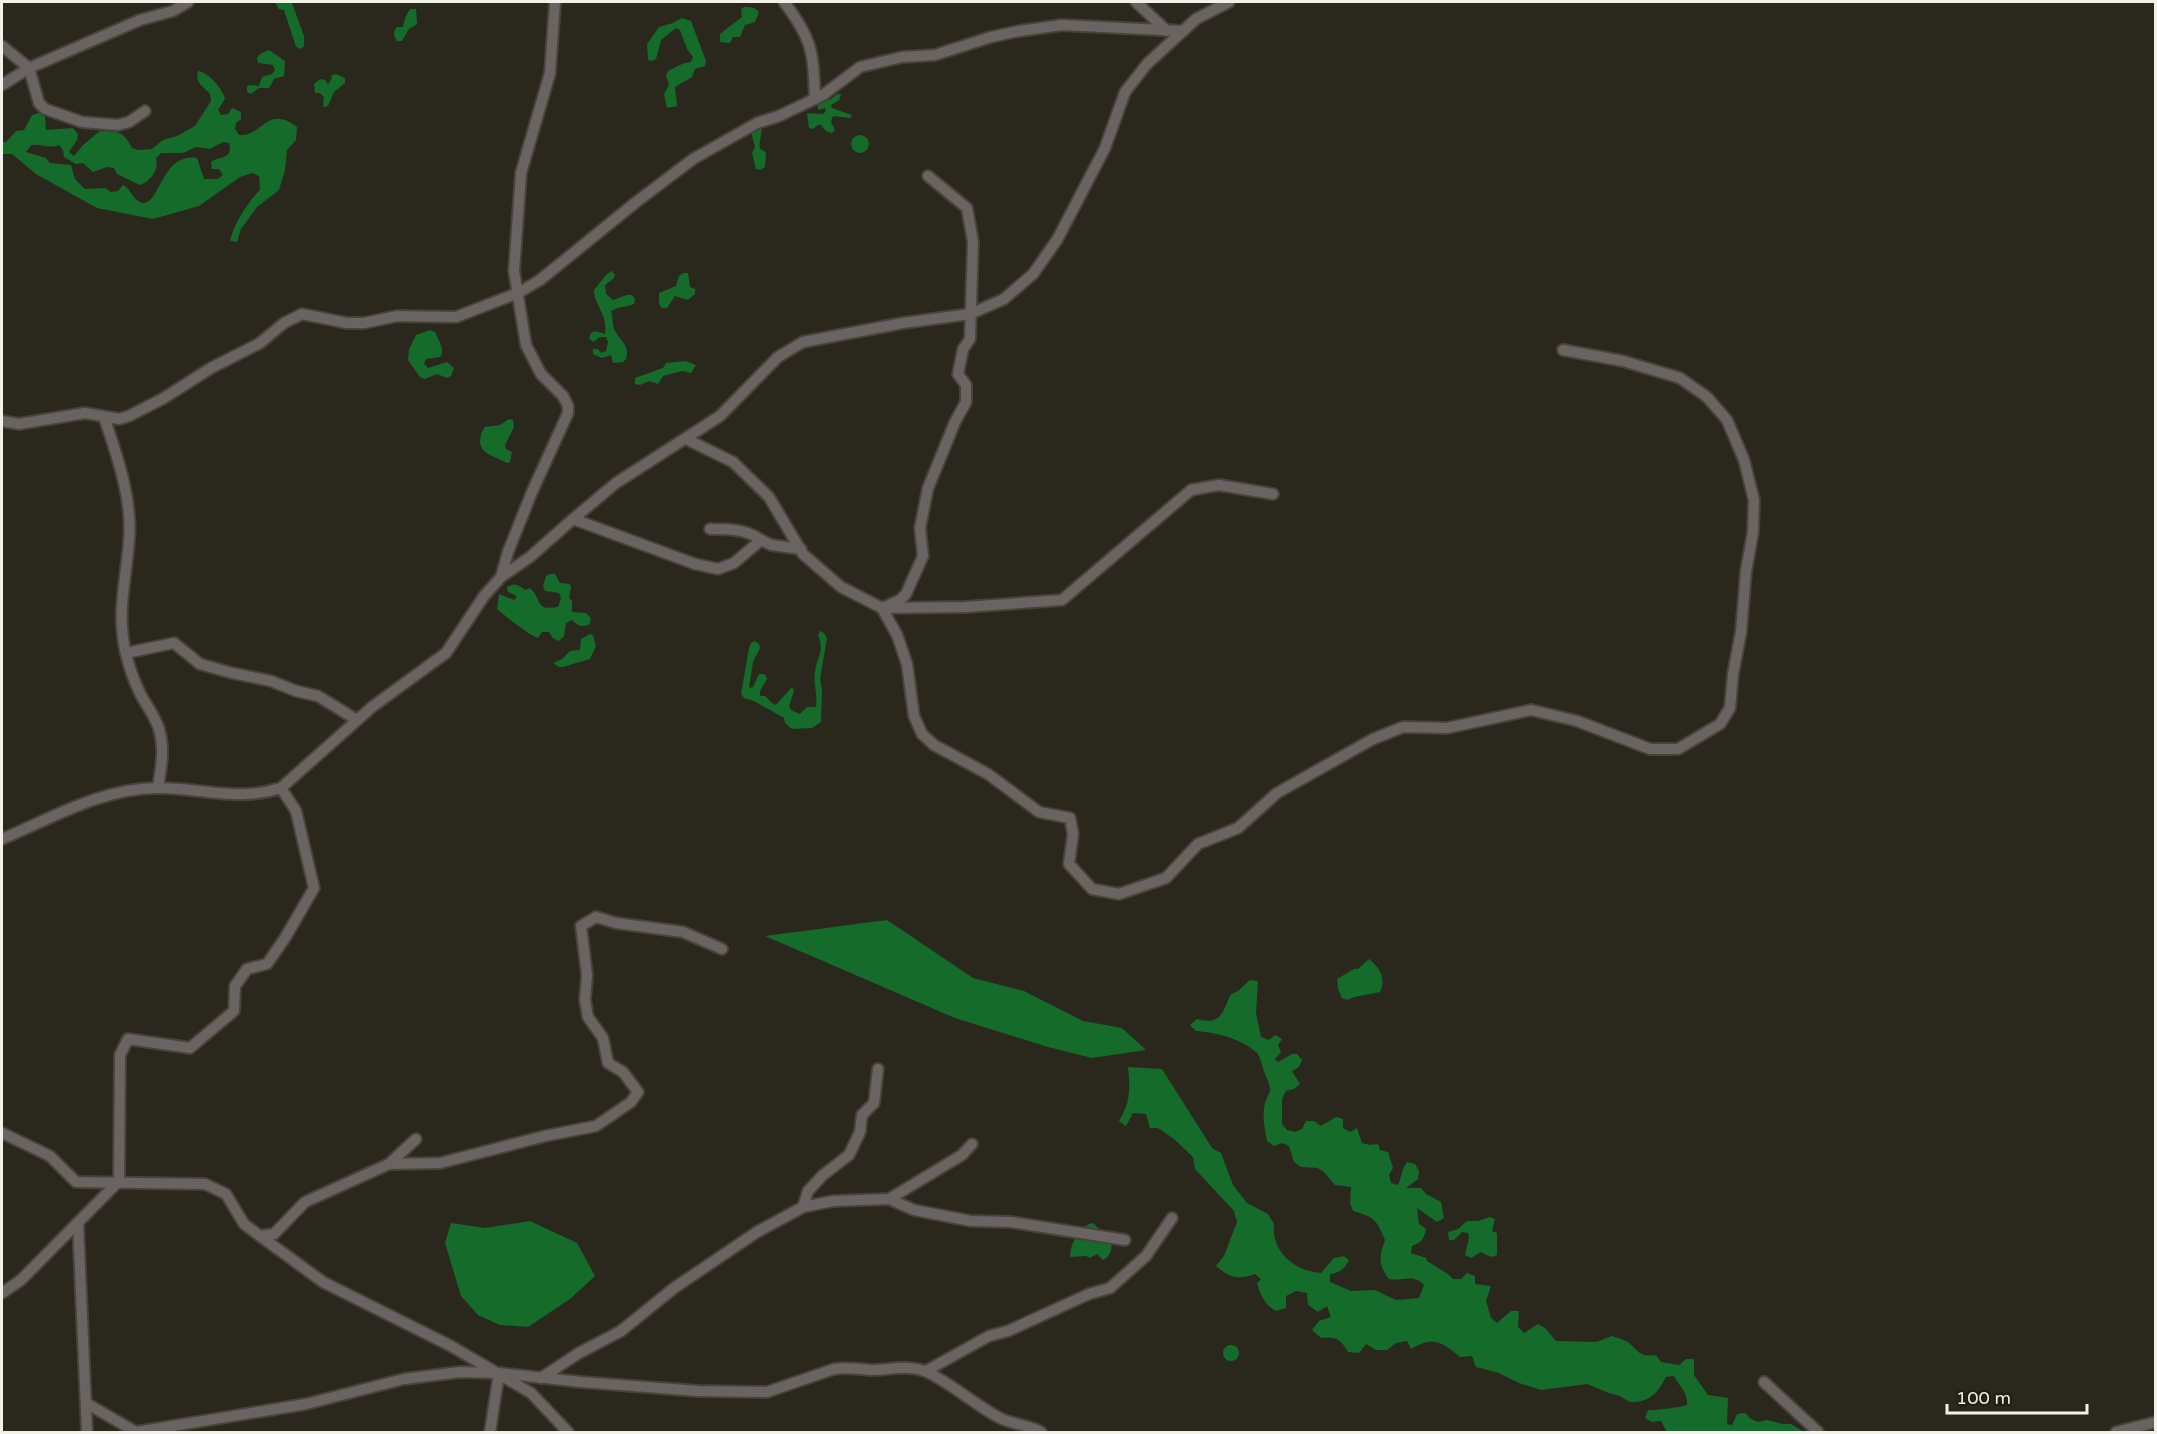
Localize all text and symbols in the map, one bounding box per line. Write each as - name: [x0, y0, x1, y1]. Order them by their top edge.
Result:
- scale bar: [1947, 1377, 2086, 1415]
- text: 100 m: [1956, 1387, 2011, 1409]

